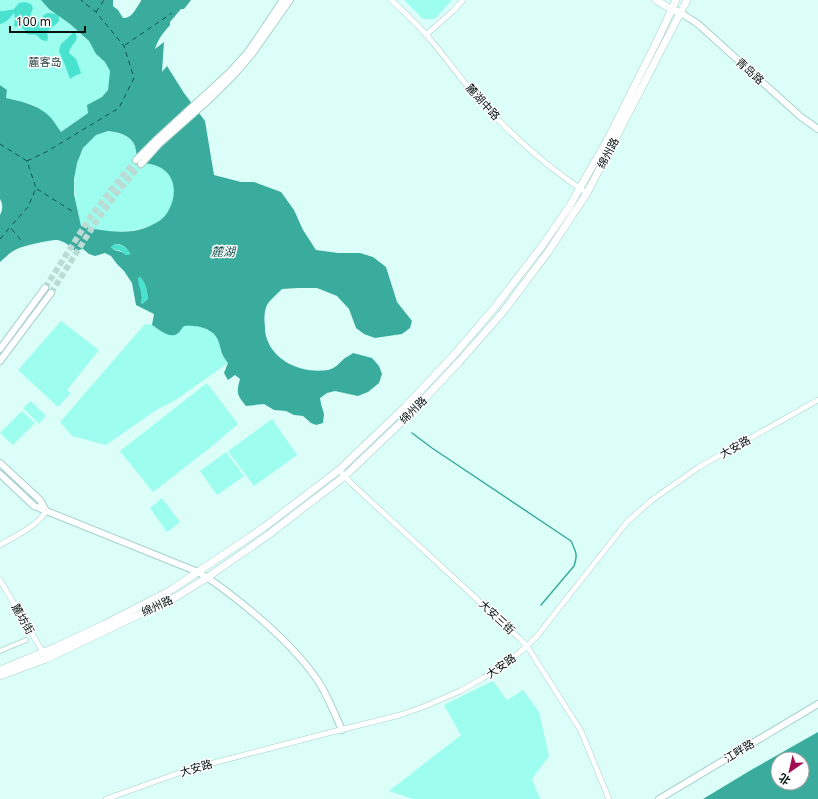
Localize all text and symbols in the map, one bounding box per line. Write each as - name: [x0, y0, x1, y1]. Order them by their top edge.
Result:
- scale bar: [10, 8, 85, 34]
- text: 100 m: [16, 13, 51, 30]
- park label: 麓客岛: [29, 54, 62, 69]
- street label: 青岛路: [733, 54, 768, 87]
- street label: 麓湖中路: [463, 80, 504, 123]
- street label: 绵州路: [593, 135, 622, 171]
- water label: 麓湖: [211, 243, 237, 260]
- street label: 绵州路: [396, 393, 430, 427]
- street label: 大安路: [717, 432, 753, 461]
- street label: 绵州路: [139, 592, 175, 619]
- street label: 大安三街: [476, 596, 519, 637]
- street label: 麓坊街: [9, 601, 38, 637]
- street label: 大安路: [483, 650, 519, 681]
- street label: 江畔路: [721, 736, 757, 765]
- north arrow: [770, 751, 810, 791]
- street label: 大安路: [178, 756, 214, 779]
- text: 北: [775, 770, 793, 789]

